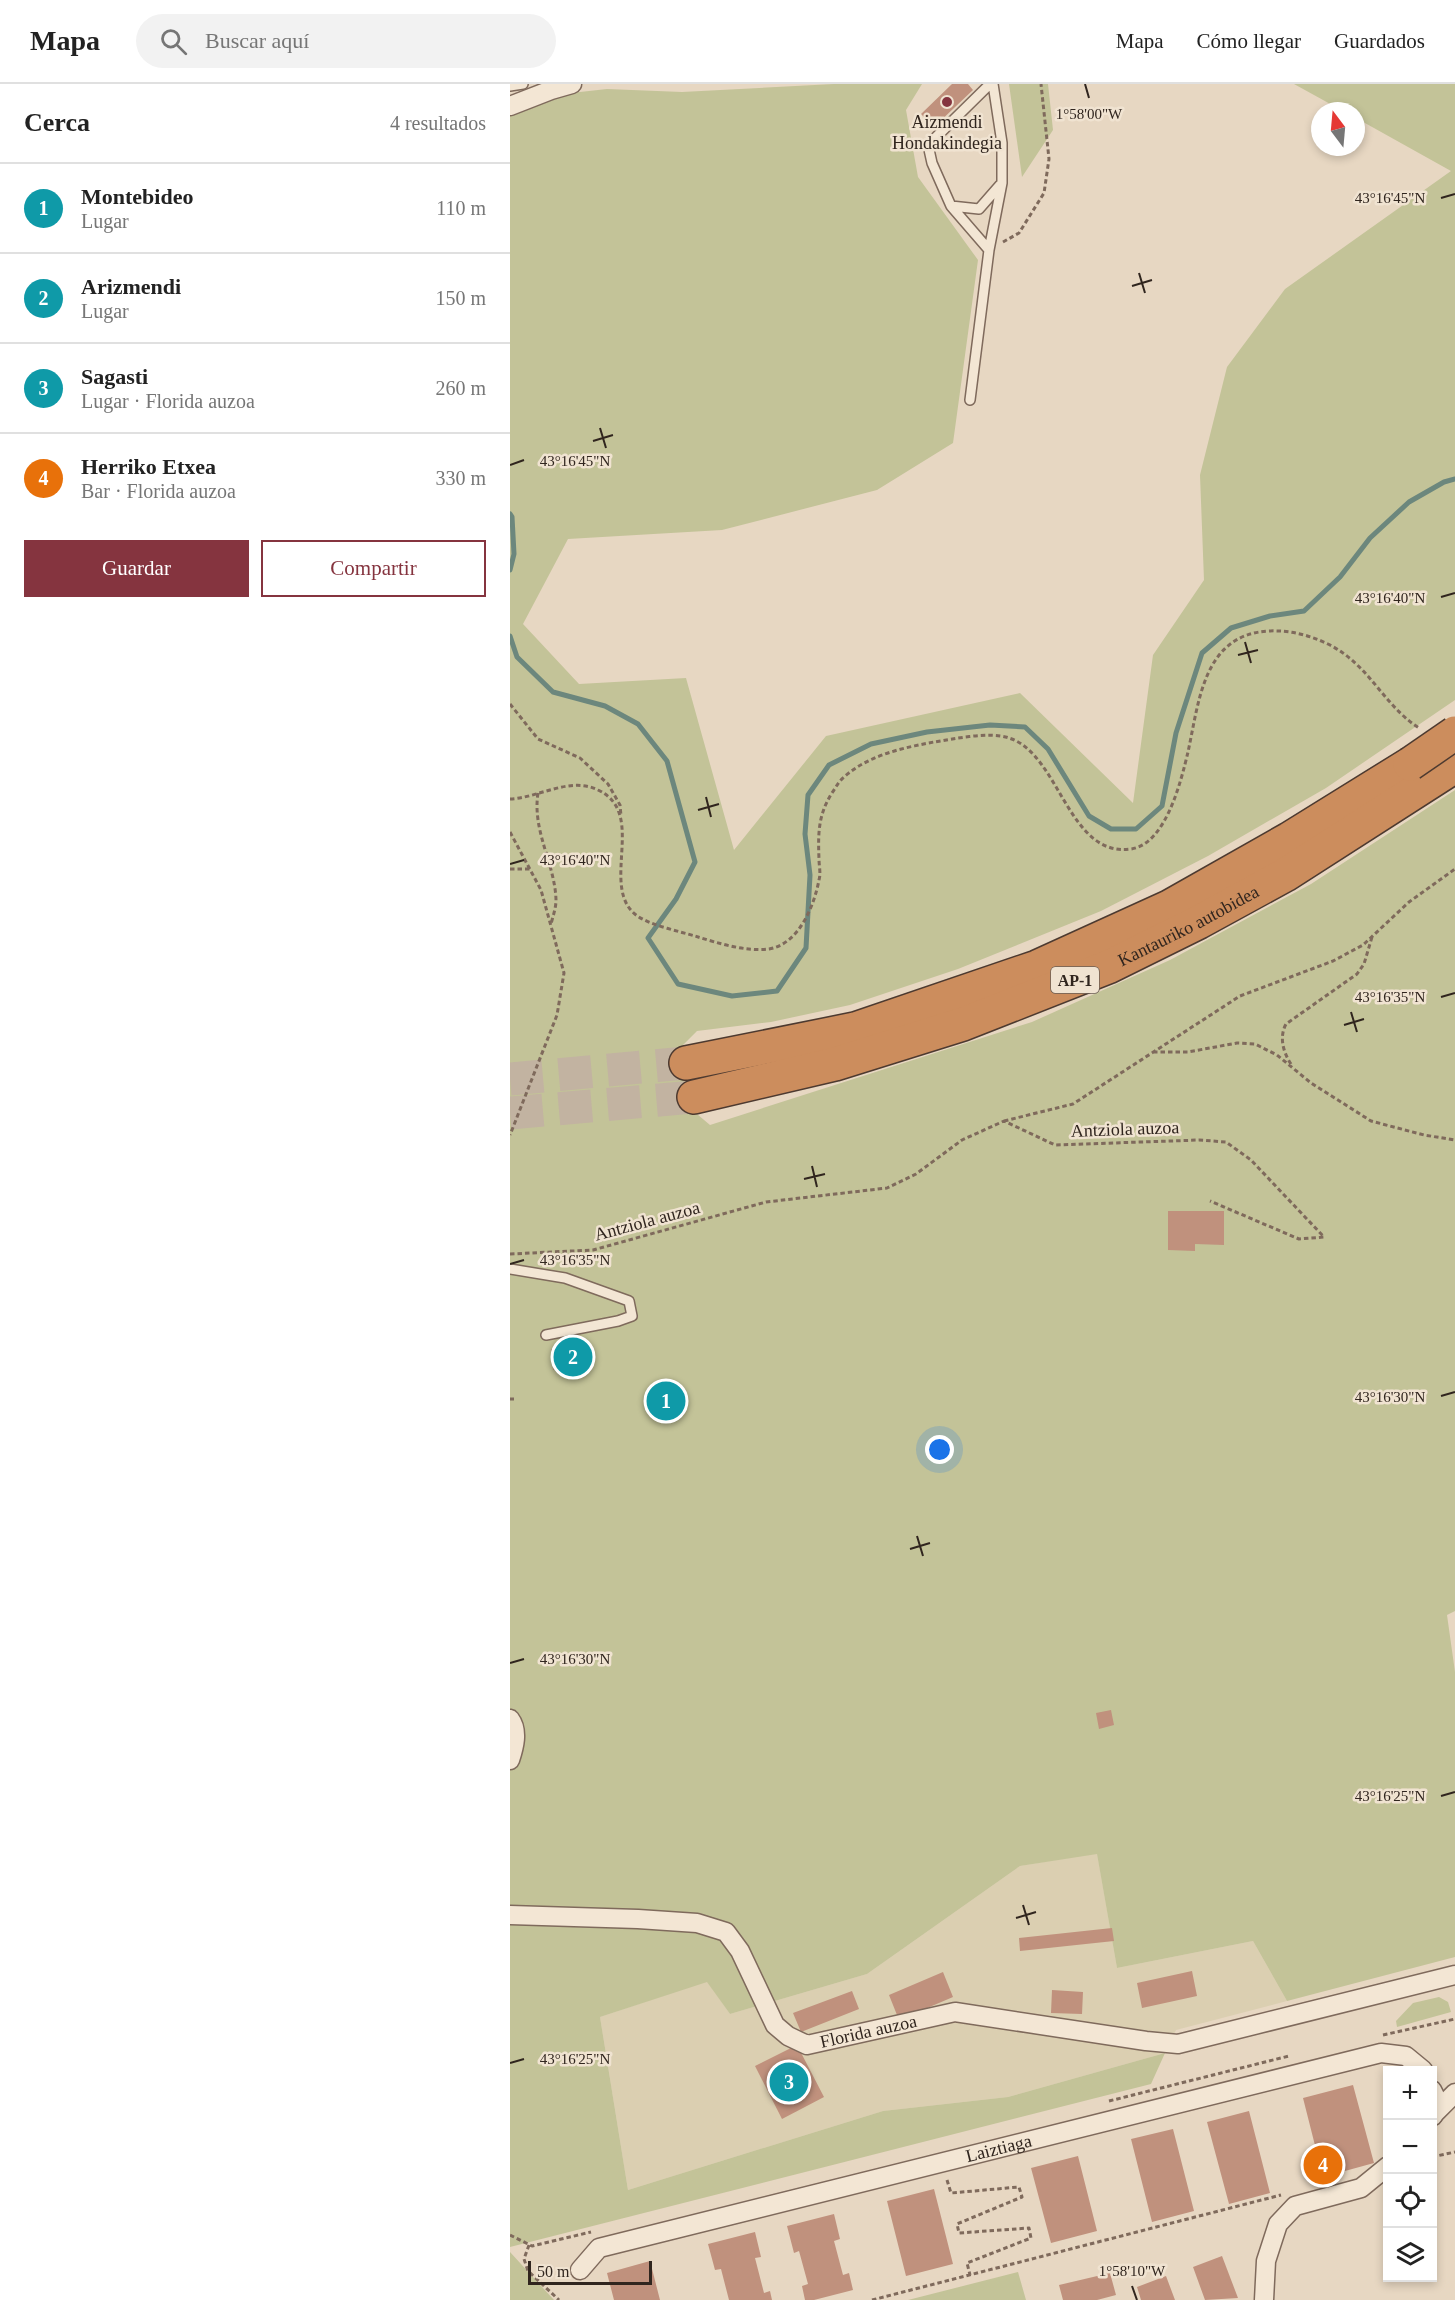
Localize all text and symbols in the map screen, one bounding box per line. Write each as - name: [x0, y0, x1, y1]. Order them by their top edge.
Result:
- search box: [136, 14, 556, 68]
- text: Mapa: [30, 25, 100, 56]
- icon: search: [157, 25, 190, 58]
- text: Buscar aquí: [205, 28, 309, 53]
- text: Mapa: [1116, 29, 1164, 53]
- text: Cómo llegar: [1197, 29, 1301, 53]
- text: Guardados: [1334, 29, 1425, 53]
- marker: Aizmendi Hondakindegia: [940, 95, 954, 109]
- north arrow: [1311, 102, 1365, 156]
- text: 1°58'00"W: [1056, 106, 1123, 122]
- text: Cerca: [24, 108, 90, 137]
- text: 4 resultados: [390, 112, 486, 134]
- place label: Aizmendi Hondakindegia: [892, 112, 1002, 153]
- text: Montebideo: [81, 184, 193, 209]
- text: 43°16'45"N: [1355, 190, 1425, 206]
- text: 1: [39, 197, 49, 219]
- text: 110 m: [436, 197, 486, 219]
- text: Lugar: [81, 210, 129, 232]
- text: Arizmendi: [81, 274, 181, 299]
- text: 2: [39, 287, 49, 309]
- text: 150 m: [435, 287, 486, 309]
- text: Lugar: [81, 300, 129, 322]
- text: Sagasti: [81, 364, 148, 389]
- text: 3: [39, 377, 49, 399]
- text: 260 m: [435, 377, 486, 399]
- text: Lugar · Florida auzoa: [81, 390, 255, 412]
- text: 43°16'45"N: [540, 453, 610, 469]
- text: Herriko Etxea: [81, 454, 216, 479]
- text: 4: [39, 467, 49, 489]
- text: 330 m: [435, 467, 486, 489]
- text: Bar · Florida auzoa: [81, 480, 236, 502]
- button: Guardar: [24, 540, 249, 597]
- button: Compartir: [261, 540, 486, 597]
- text: 43°16'40"N: [1355, 590, 1425, 606]
- text: 43°16'40"N: [540, 852, 610, 868]
- street label: Kantauriko autobidea: [1115, 881, 1262, 970]
- road number: AP-1: [1051, 967, 1099, 993]
- text: 43°16'35"N: [1355, 989, 1425, 1005]
- street label: Antziola auzoa: [1070, 1117, 1180, 1141]
- street label: Antziola auzoa: [592, 1197, 702, 1245]
- text: 43°16'35"N: [540, 1252, 610, 1268]
- pin: 2: [554, 1334, 592, 1380]
- pin: 1: [646, 1378, 686, 1424]
- text: 43°16'30"N: [1355, 1389, 1425, 1405]
- your location: [925, 1435, 954, 1464]
- text: 43°16'30"N: [540, 1651, 610, 1667]
- text: 43°16'25"N: [1355, 1788, 1425, 1804]
- street label: Florida auzoa: [818, 2011, 919, 2052]
- text: 43°16'25"N: [540, 2051, 610, 2067]
- pin: 3: [770, 2060, 808, 2104]
- map controls: [1383, 2066, 1437, 2282]
- button: +: [1383, 2066, 1437, 2120]
- button: −: [1383, 2120, 1437, 2174]
- street label: Laiztiaga: [964, 2131, 1034, 2166]
- pin: 4: [1304, 2142, 1342, 2188]
- button: locate: [1383, 2174, 1437, 2228]
- button: layers: [1383, 2228, 1437, 2282]
- scale bar: [528, 2258, 652, 2286]
- text: 50 m: [537, 2263, 569, 2280]
- text: 1°58'10"W: [1099, 2263, 1166, 2279]

